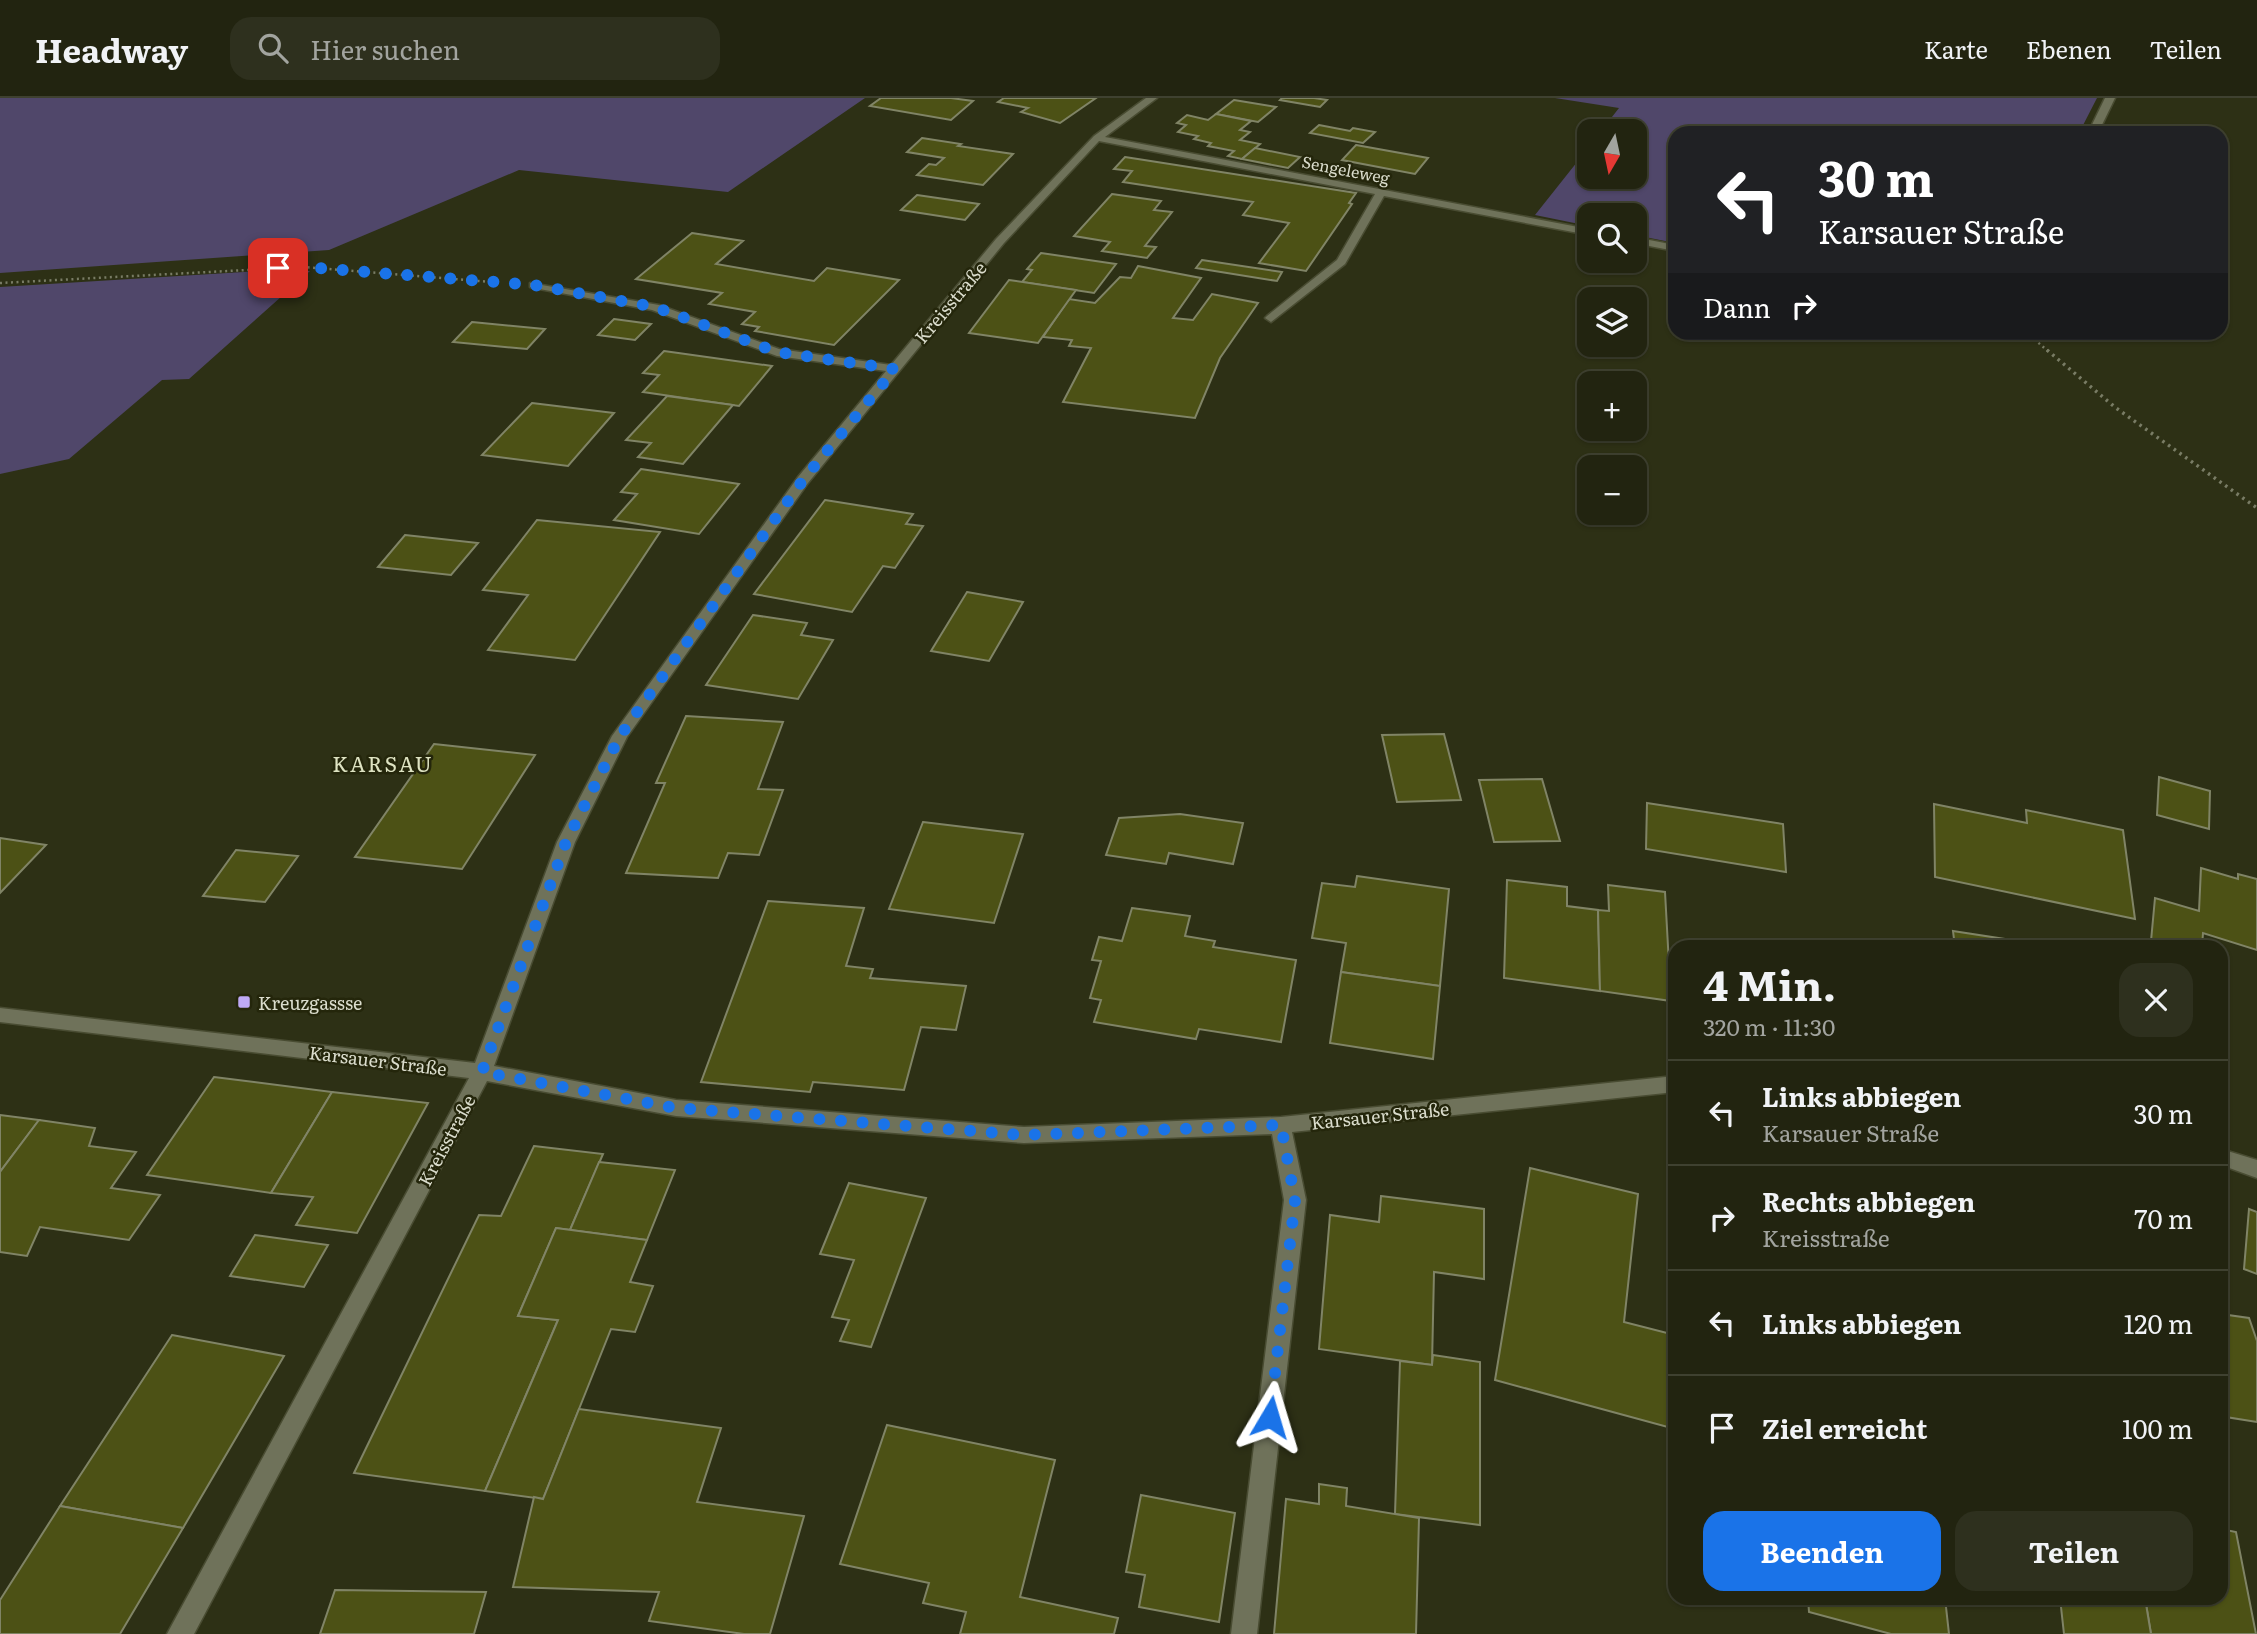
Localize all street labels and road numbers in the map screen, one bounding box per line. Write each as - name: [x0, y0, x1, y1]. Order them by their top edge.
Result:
- street label: Sengeleweg: [1300, 149, 1392, 189]
- street label: Kreisstraße: [908, 255, 992, 349]
- street label: Karsauer Straße: [308, 1038, 448, 1082]
- street label: Kreisstraße: [411, 1090, 481, 1190]
- street label: Karsauer Straße: [1310, 1094, 1450, 1136]

